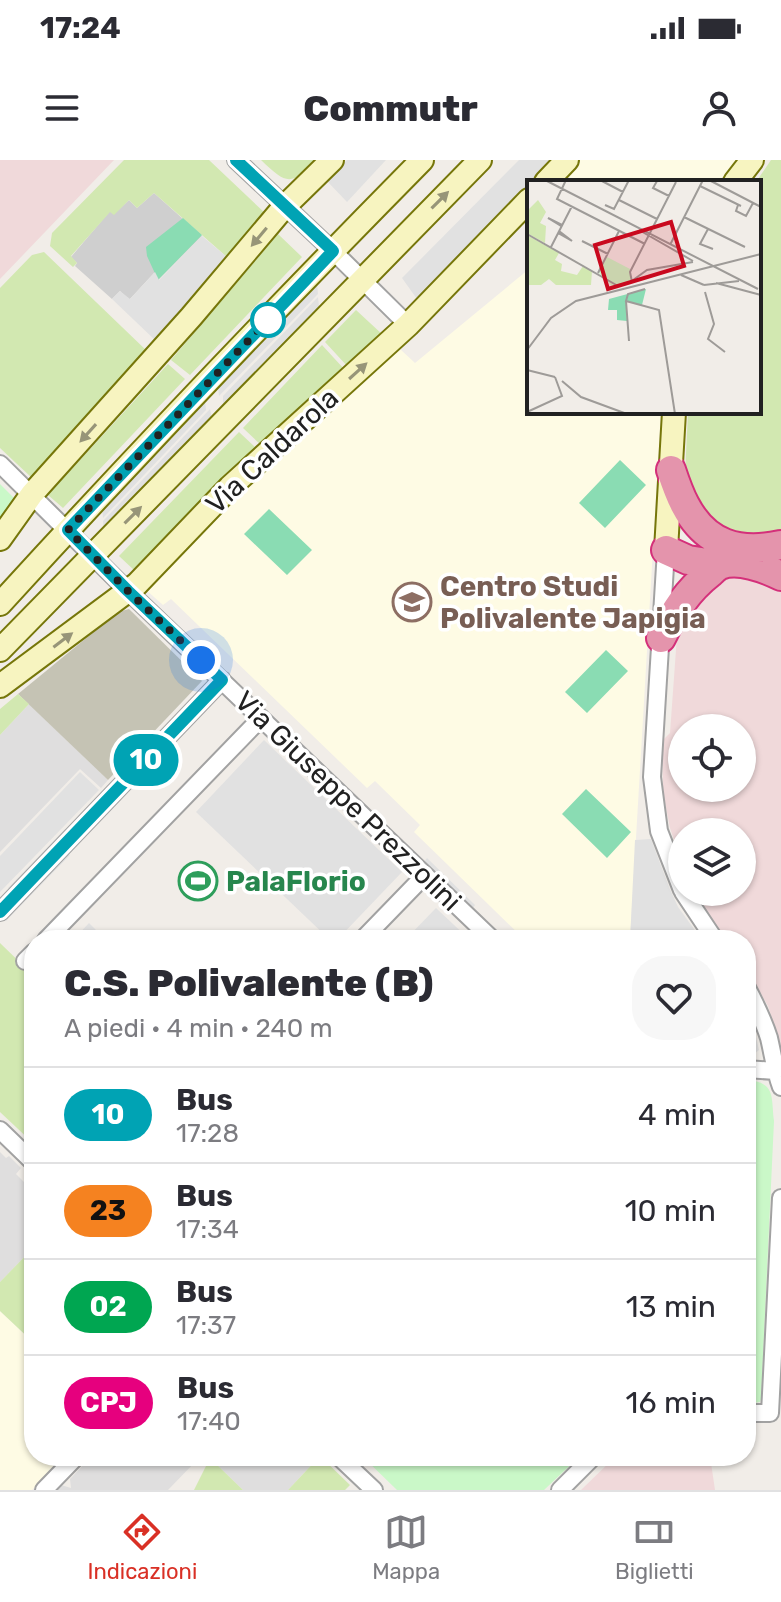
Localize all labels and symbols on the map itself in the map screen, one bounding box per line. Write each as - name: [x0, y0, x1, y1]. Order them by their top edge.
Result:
- inset map: [527, 180, 761, 414]
- one-way arrow: [430, 191, 449, 210]
- one-way arrow: [251, 227, 268, 247]
- unlabelled marker: [251, 303, 285, 337]
- one-way arrow: [349, 363, 368, 381]
- street label: Via Caldarola: [199, 381, 345, 521]
- one-way arrow: [79, 423, 97, 442]
- one-way arrow: [124, 506, 142, 525]
- place label: Centro Studi Polivalente Japigia: [440, 570, 706, 635]
- school or university icon: Centro Studi Polivalente Japigia: [391, 581, 433, 623]
- one-way arrow: [52, 632, 73, 648]
- your location: [181, 640, 221, 680]
- street label: Via Giuseppe Prezzolini: [228, 684, 468, 918]
- line badge: 10: [110, 734, 182, 786]
- sports icon: PalaFlorio: [177, 860, 219, 902]
- place label: PalaFlorio: [226, 865, 366, 898]

